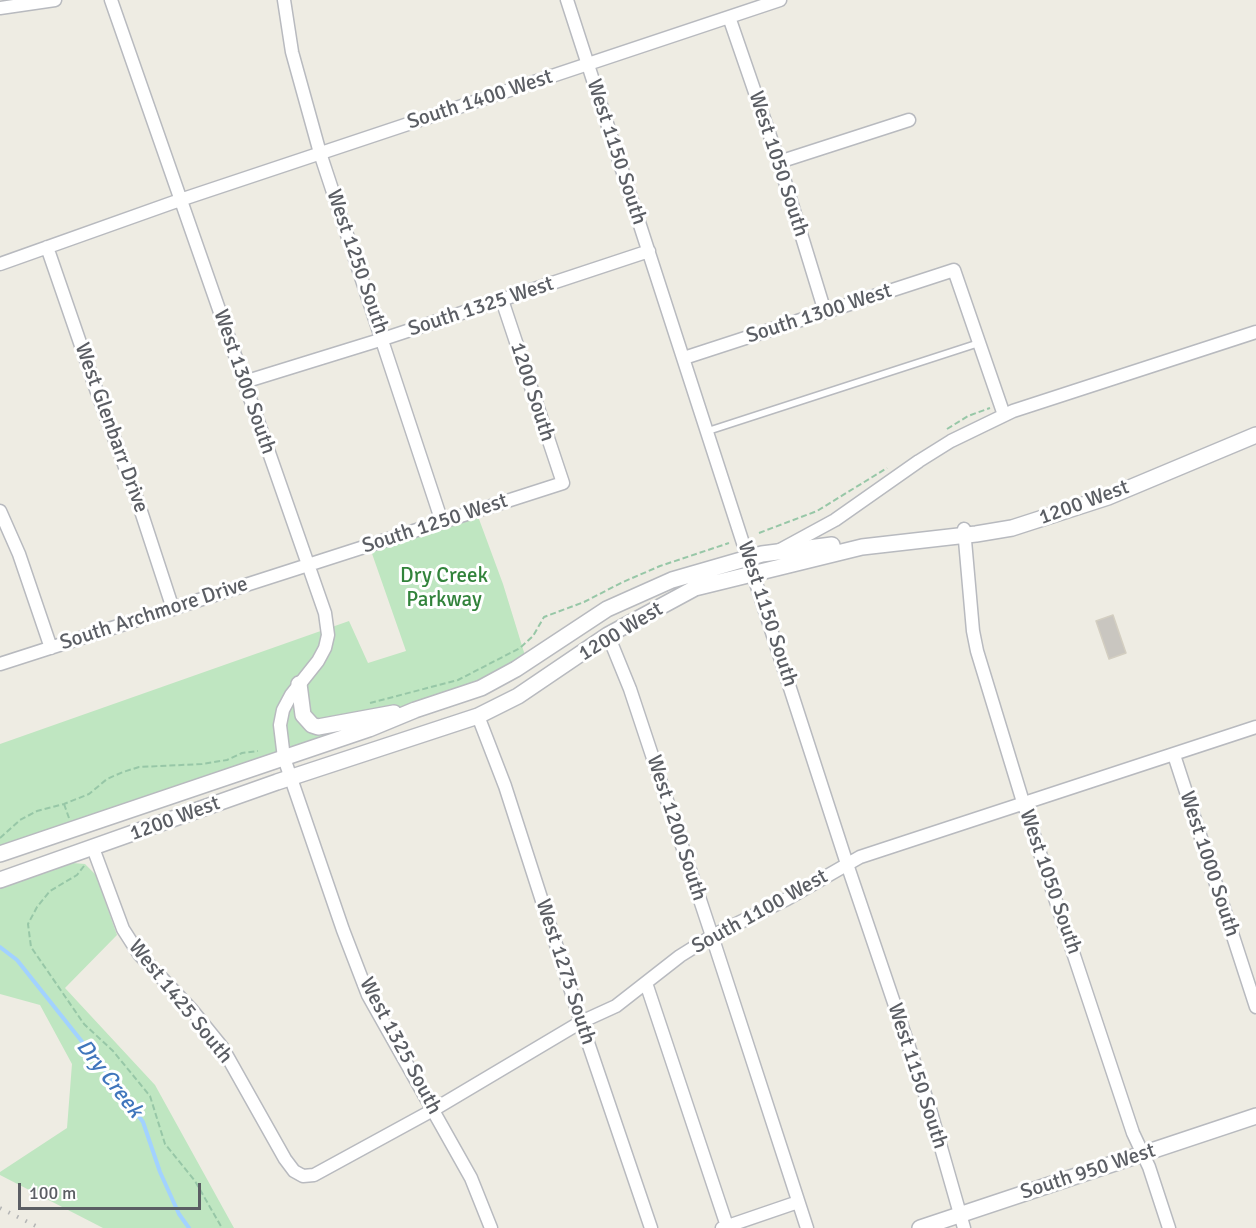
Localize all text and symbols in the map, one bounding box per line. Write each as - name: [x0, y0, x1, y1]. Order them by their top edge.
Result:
- street label: South 1400 West: [404, 65, 556, 135]
- street label: West 1150 South: [581, 76, 651, 228]
- street label: West 1050 South: [743, 88, 813, 240]
- street label: West 1250 South: [320, 186, 394, 338]
- street label: South 1325 West: [405, 272, 557, 342]
- street label: South 1300 West: [743, 279, 895, 349]
- street label: West 1300 South: [207, 306, 281, 458]
- street label: 1200 South: [504, 339, 560, 445]
- street label: West Glenbarr Drive: [69, 340, 153, 516]
- street label: 1200 West: [1036, 475, 1132, 531]
- street label: South 1250 West: [359, 489, 511, 559]
- street label: West 1150 South: [732, 538, 802, 690]
- park label: Dry Creek Parkway: [400, 563, 488, 613]
- street label: South Archmore Drive: [57, 572, 251, 656]
- street label: 1200 West: [574, 597, 668, 667]
- street label: West 1200 South: [641, 752, 711, 904]
- street label: West 1000 South: [1174, 788, 1244, 940]
- street label: 1200 West: [127, 791, 223, 847]
- street label: West 1050 South: [1013, 806, 1087, 958]
- street label: South 1100 West: [688, 864, 832, 960]
- street label: West 1275 South: [530, 896, 600, 1048]
- street label: West 1425 South: [123, 935, 237, 1069]
- street label: West 1325 South: [353, 973, 447, 1119]
- street label: West 1150 South: [882, 1000, 952, 1152]
- water label: Dry Creek: [70, 1035, 148, 1123]
- street label: South 950 West: [1017, 1138, 1159, 1206]
- scale bar: [21, 1171, 204, 1209]
- text: 100 m: [29, 1182, 76, 1204]

